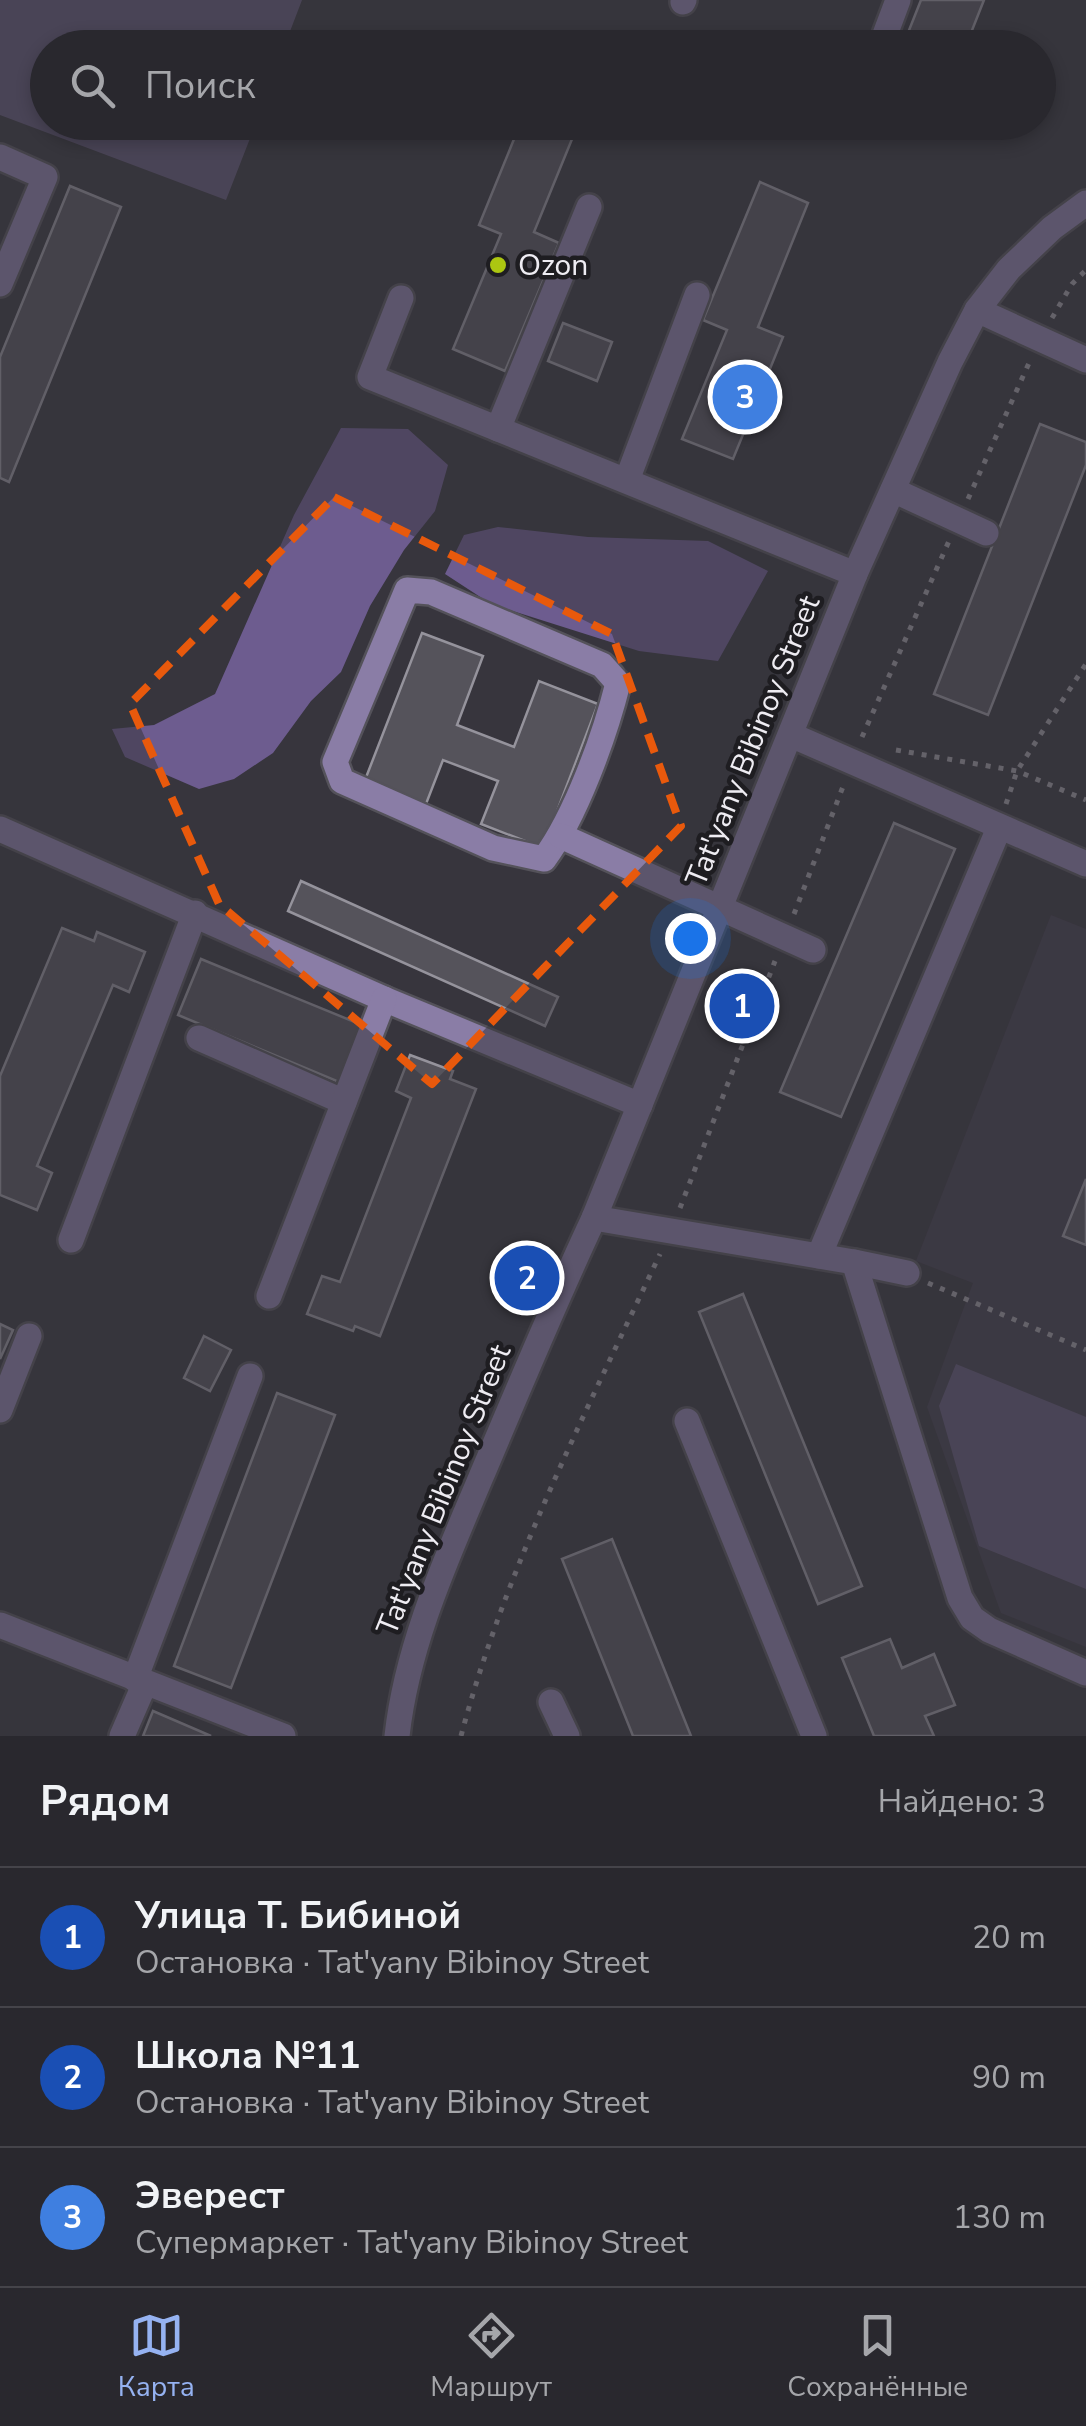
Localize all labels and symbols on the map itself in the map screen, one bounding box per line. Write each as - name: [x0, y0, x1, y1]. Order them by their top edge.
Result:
- place label: Ozon: [518, 245, 588, 286]
- marker: Ozon: [487, 254, 509, 276]
- pin: 3: [712, 360, 778, 434]
- street label: Tat'yany Bibinoy Street: [676, 589, 830, 892]
- your location: [665, 913, 716, 964]
- pin: 1: [710, 968, 774, 1044]
- pin: 2: [494, 1240, 560, 1316]
- street label: Tat'yany Bibinoy Street: [367, 1338, 521, 1641]

